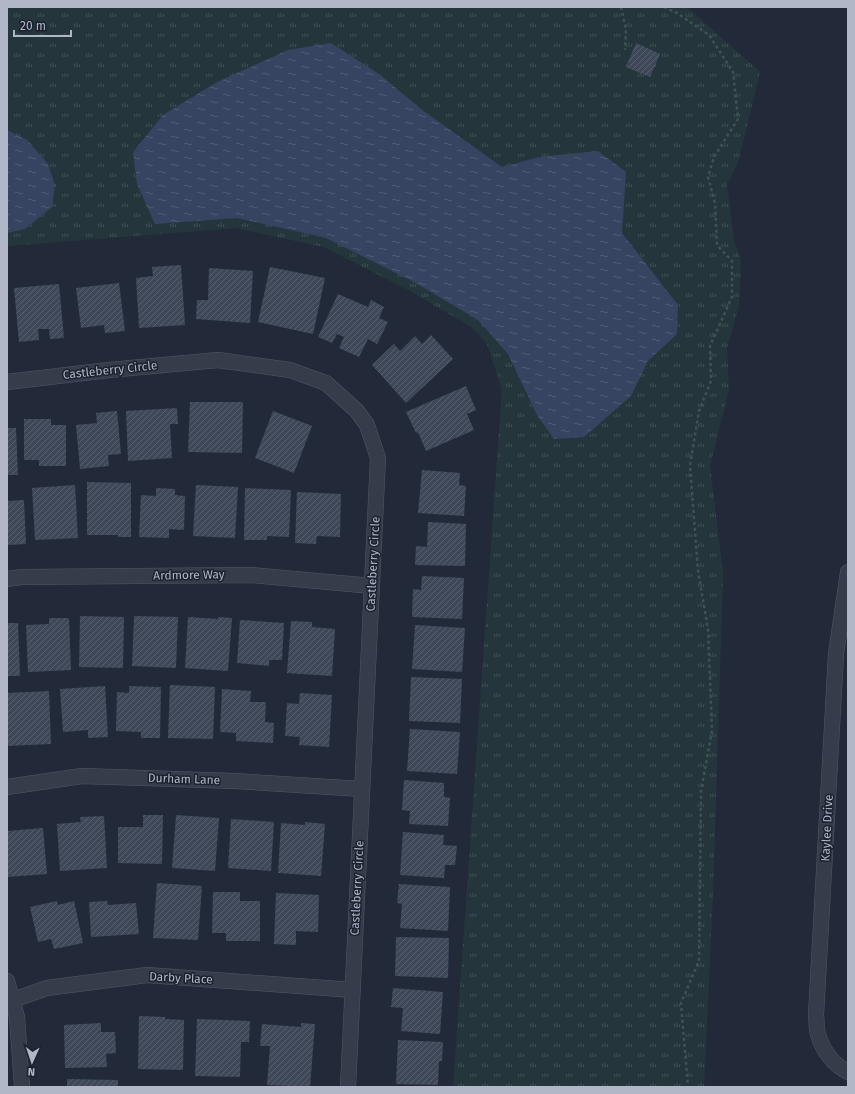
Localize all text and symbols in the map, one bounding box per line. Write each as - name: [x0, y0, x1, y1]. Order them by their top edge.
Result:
- scale bar: [14, 12, 71, 38]
- text: 20 m: [20, 19, 46, 33]
- street label: Castleberry Circle: [62, 358, 158, 382]
- street label: Castleberry Circle: [364, 516, 382, 612]
- street label: Ardmore Way: [153, 567, 225, 583]
- street label: Durham Lane: [148, 771, 220, 787]
- street label: Kaylee Drive: [818, 794, 836, 862]
- street label: Castleberry Circle: [348, 840, 366, 936]
- street label: Darby Place: [149, 969, 213, 987]
- north arrow: [12, 1042, 52, 1082]
- text: N: [28, 1065, 35, 1078]

